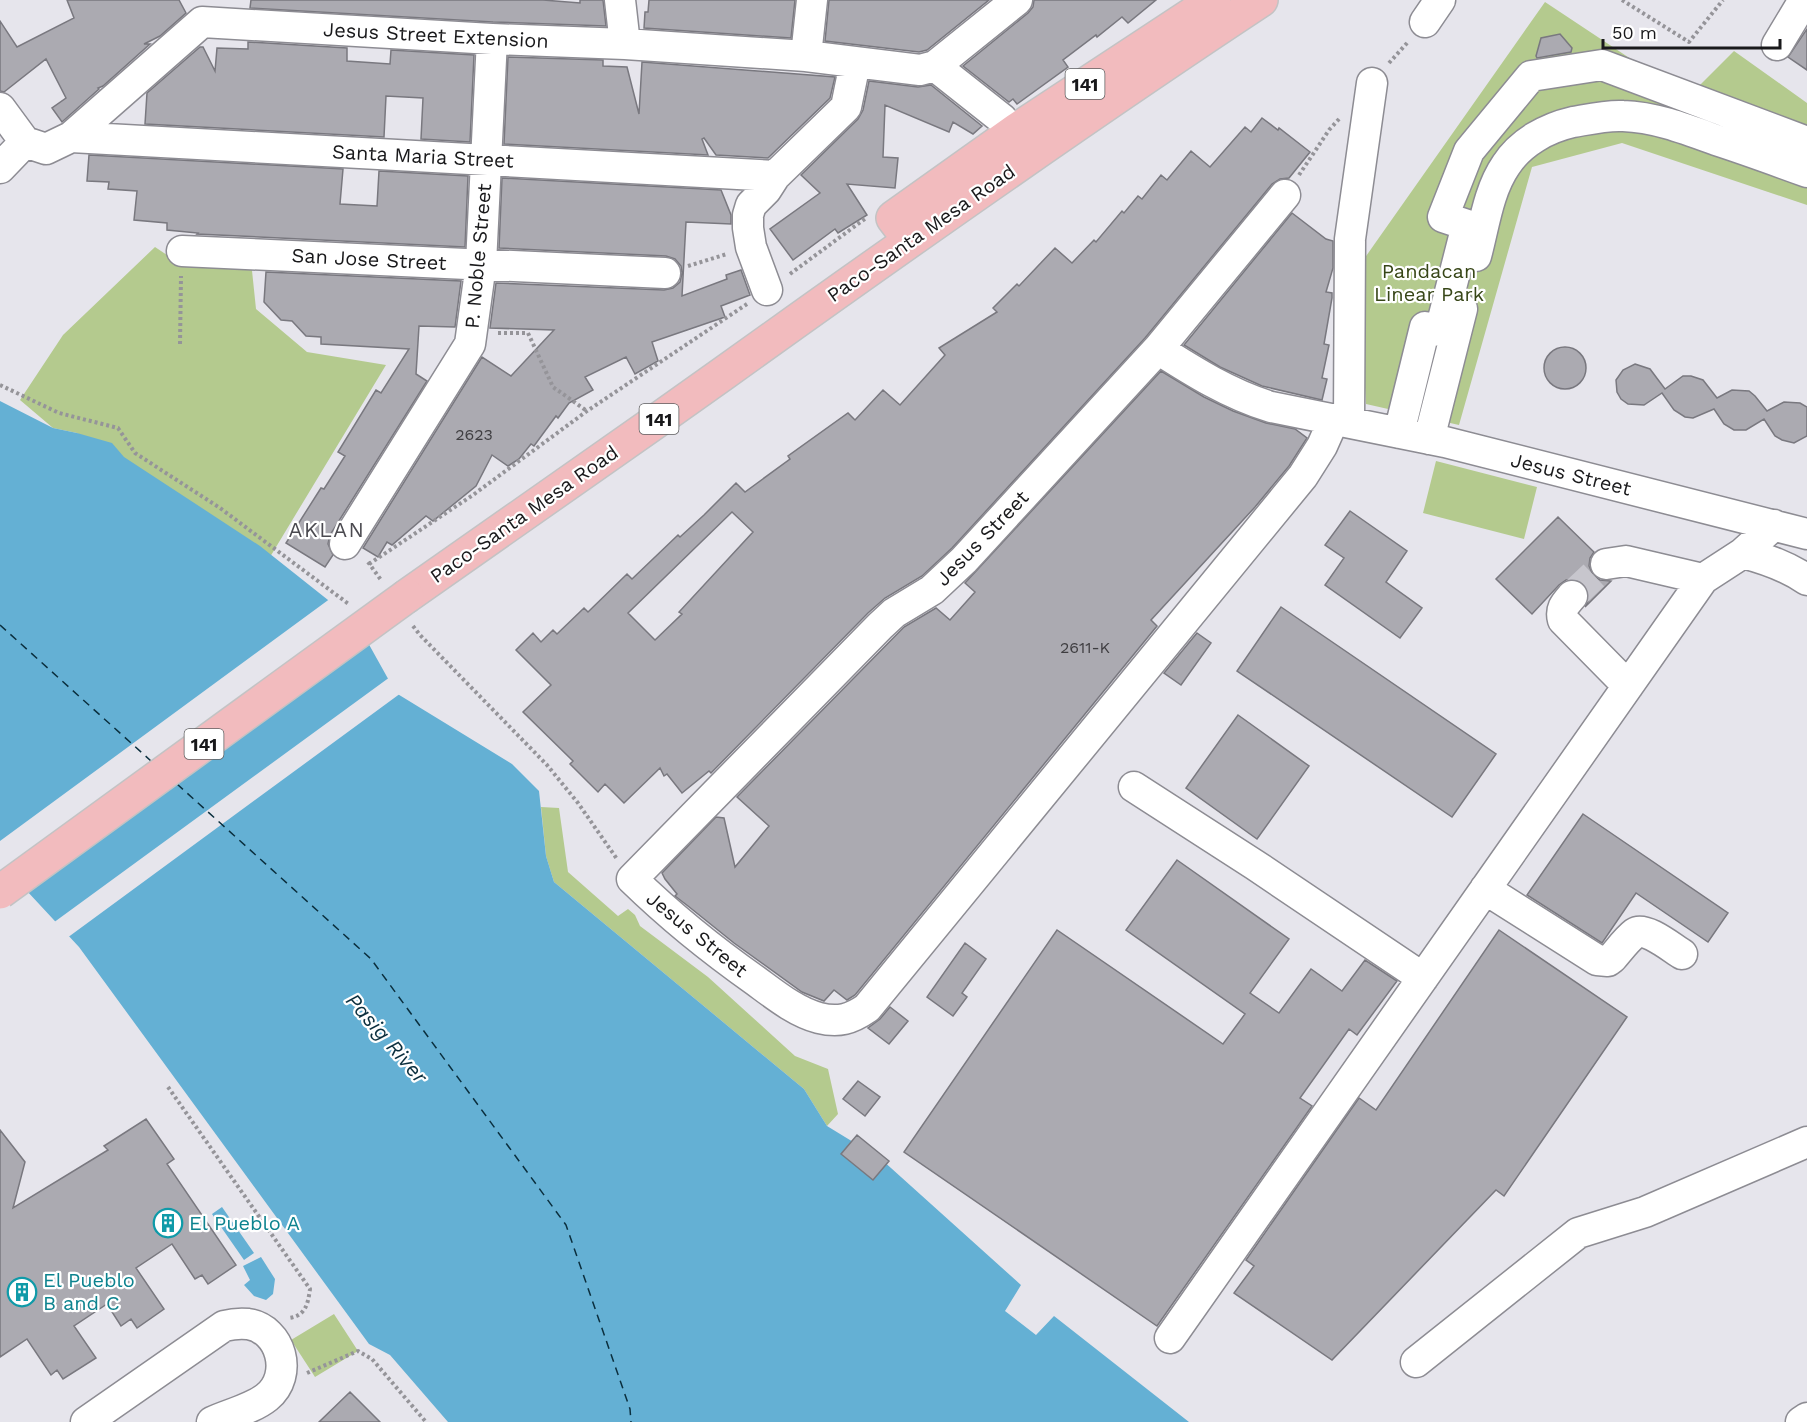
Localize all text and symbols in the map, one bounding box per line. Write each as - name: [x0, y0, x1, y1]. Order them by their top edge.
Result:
- scale bar: [1603, 12, 1780, 50]
- street label: Jesus Street Extension: [323, 17, 549, 53]
- text: 50 m: [1612, 22, 1657, 43]
- road number: 141: [1066, 69, 1104, 99]
- street label: Santa Maria Street: [332, 139, 515, 173]
- street label: Paco-Santa Mesa Road: [822, 159, 1020, 307]
- street label: P. Noble Street: [460, 182, 496, 330]
- street label: San Jose Street: [291, 243, 448, 275]
- park label: Pandacan Linear Park: [1374, 259, 1484, 306]
- road number: 141: [640, 404, 678, 434]
- house number: 2623: [455, 425, 493, 444]
- street label: Paco-Santa Mesa Road: [425, 440, 623, 588]
- street label: Jesus Street: [1508, 447, 1634, 501]
- street label: Jesus Street: [931, 485, 1034, 591]
- district label: AKLAN: [289, 517, 365, 542]
- house number: 2611-K: [1060, 638, 1111, 657]
- road number: 141: [184, 729, 224, 759]
- street label: Jesus Street: [642, 886, 753, 982]
- water label: Pasig River: [341, 988, 433, 1089]
- building icon: El Pueblo A: [152, 1207, 184, 1239]
- place label: El Pueblo A: [189, 1211, 300, 1235]
- place label: El Pueblo B and C: [43, 1268, 135, 1315]
- building icon: El Pueblo B and C: [6, 1276, 38, 1308]

